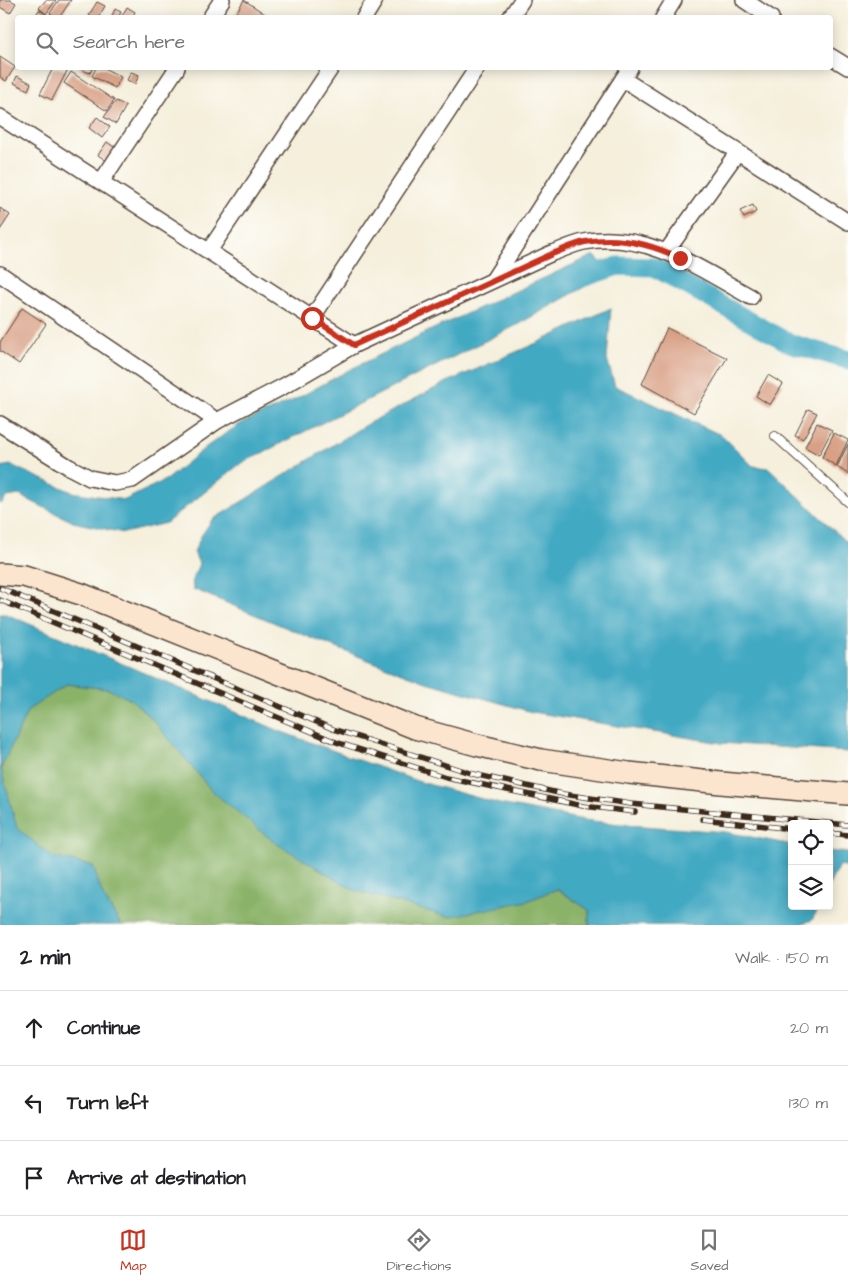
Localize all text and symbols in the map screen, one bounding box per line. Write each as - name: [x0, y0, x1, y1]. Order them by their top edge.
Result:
- search box: [15, 15, 833, 70]
- icon: search: [33, 29, 61, 57]
- text: Search here: [73, 29, 185, 56]
- route end: [669, 247, 692, 270]
- route start: [301, 307, 324, 330]
- map controls: [788, 820, 833, 910]
- button: locate: [788, 820, 833, 865]
- button: layers: [788, 865, 833, 910]
- text: 2 min: [20, 943, 70, 972]
- text: Walk · 150 m: [735, 947, 828, 969]
- icon: ahead: [20, 1014, 48, 1042]
- text: Continue: [67, 1015, 141, 1042]
- text: 20 m: [790, 1017, 828, 1039]
- icon: left: [20, 1089, 48, 1117]
- text: Turn left: [67, 1090, 148, 1117]
- text: 130 m: [789, 1092, 828, 1114]
- icon: arrive: [20, 1164, 48, 1192]
- text: Arrive at destination: [67, 1165, 246, 1192]
- tab: Map: [119, 1226, 147, 1276]
- tab: Directions: [386, 1226, 451, 1276]
- tab: Saved: [690, 1226, 729, 1276]

